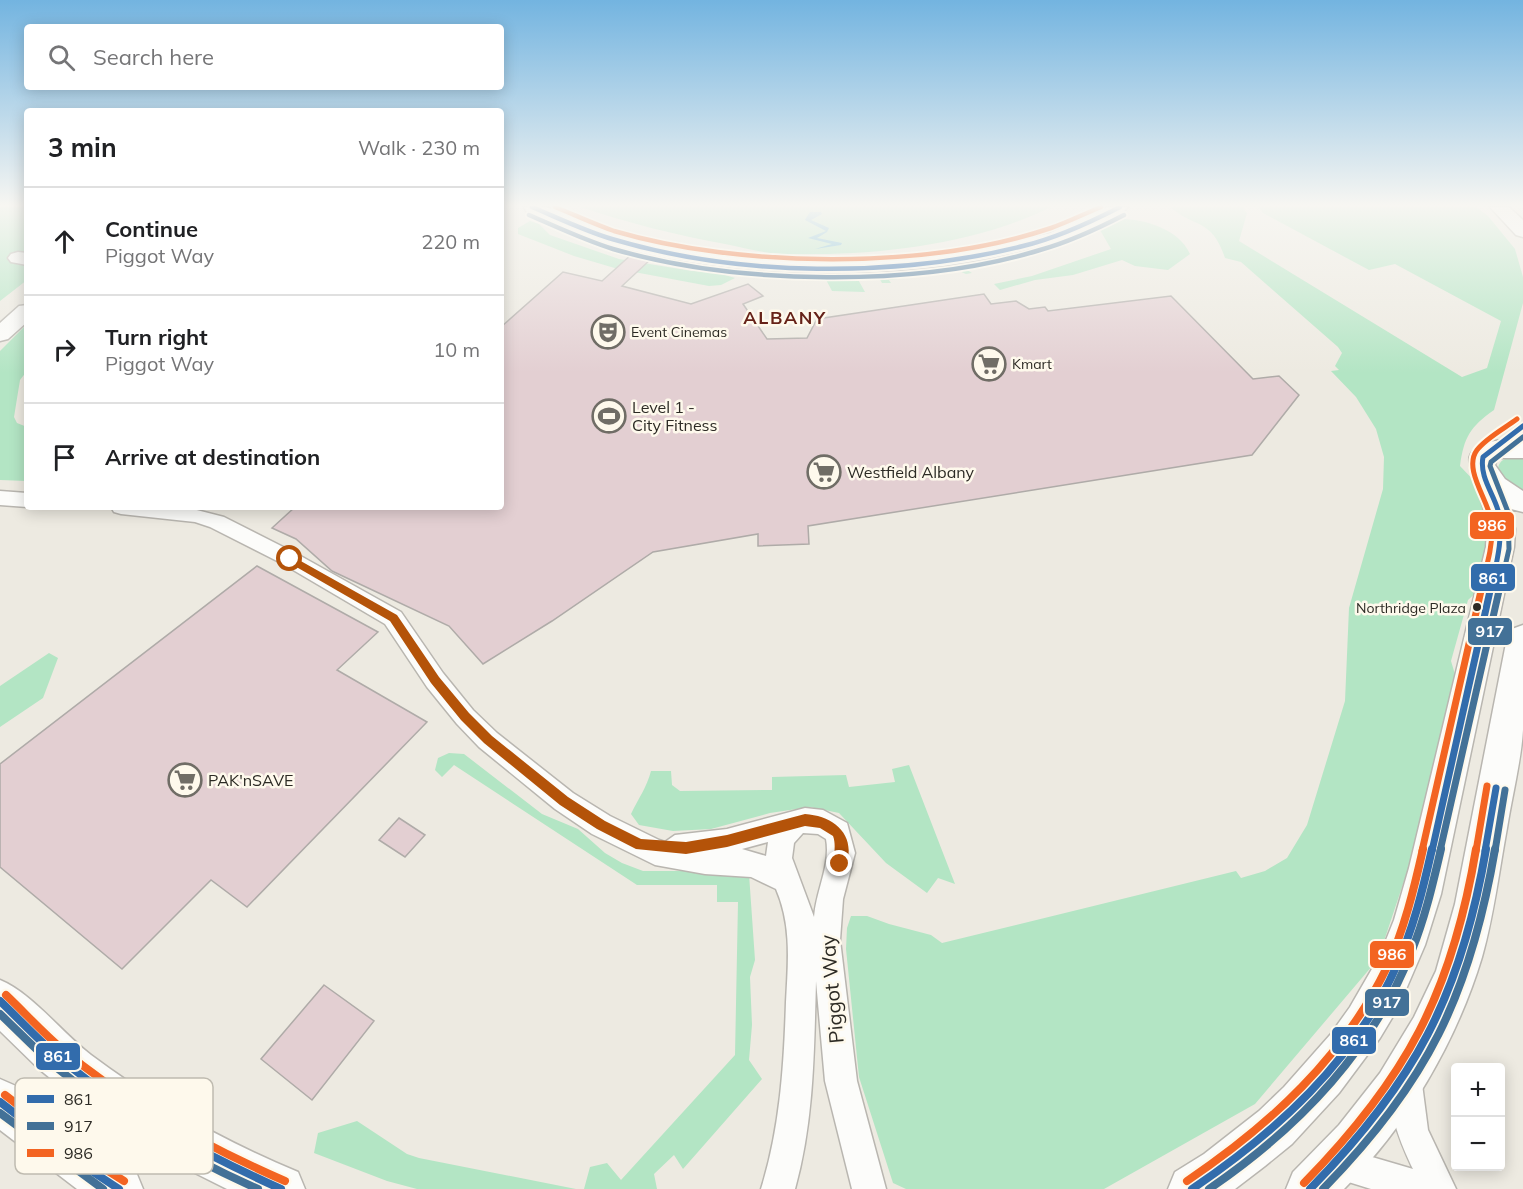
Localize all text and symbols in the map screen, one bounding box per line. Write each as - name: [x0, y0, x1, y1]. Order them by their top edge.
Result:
- search box: [24, 24, 504, 90]
- icon: search: [45, 41, 78, 74]
- text: Search here: [93, 43, 214, 71]
- text: 3 min: [48, 131, 117, 164]
- text: Walk · 230 m: [358, 135, 480, 160]
- text: Continue: [105, 215, 198, 243]
- icon: ahead: [48, 225, 81, 258]
- text: 220 m: [421, 229, 480, 254]
- text: Piggot Way: [105, 243, 214, 268]
- district label: ALBANY: [743, 306, 827, 329]
- theatre icon: Event Cinemas: [590, 314, 626, 350]
- text: Turn right: [105, 323, 208, 351]
- place label: Event Cinemas: [631, 323, 727, 341]
- icon: right: [48, 333, 81, 366]
- text: 10 m: [433, 337, 480, 362]
- supermarket icon: Kmart: [971, 346, 1007, 382]
- text: Piggot Way: [105, 351, 214, 376]
- place label: Kmart: [1012, 355, 1052, 373]
- place label: Level 1 - City Fitness: [632, 397, 718, 435]
- sports icon: Level 1 - City Fitness: [591, 398, 627, 434]
- icon: arrive: [48, 441, 81, 474]
- text: Arrive at destination: [105, 443, 320, 471]
- supermarket icon: Westfield Albany: [806, 454, 842, 490]
- place label: Westfield Albany: [847, 462, 975, 482]
- line badge: 986: [1469, 511, 1515, 540]
- text: 986: [1478, 515, 1507, 535]
- route start: [276, 545, 302, 571]
- line badge: 861: [1470, 563, 1516, 592]
- text: 861: [1479, 568, 1507, 588]
- place label: Northridge Plaza: [1356, 599, 1466, 617]
- marker: Northridge Plaza: [1471, 601, 1483, 613]
- line badge: 917: [1467, 617, 1513, 646]
- text: 917: [1476, 621, 1504, 641]
- supermarket icon: PAK'nSAVE: [167, 762, 203, 798]
- place label: PAK'nSAVE: [208, 770, 294, 790]
- route end: [826, 850, 852, 876]
- street label: Piggot Way: [814, 933, 849, 1044]
- line badge: 986: [1369, 940, 1415, 969]
- text: 986: [1378, 944, 1407, 964]
- line badge: 917: [1364, 988, 1410, 1017]
- text: 917: [1373, 992, 1401, 1012]
- line badge: 861: [1331, 1026, 1377, 1055]
- text: 861: [1340, 1030, 1368, 1050]
- line badge: 861: [35, 1042, 81, 1071]
- text: 861: [44, 1046, 72, 1066]
- map controls: [1451, 1063, 1505, 1171]
- button: +: [1451, 1063, 1505, 1117]
- legend: [15, 1078, 213, 1174]
- text: 861: [64, 1089, 93, 1109]
- text: 917: [64, 1116, 93, 1136]
- button: −: [1451, 1117, 1505, 1171]
- text: 986: [64, 1143, 93, 1163]

